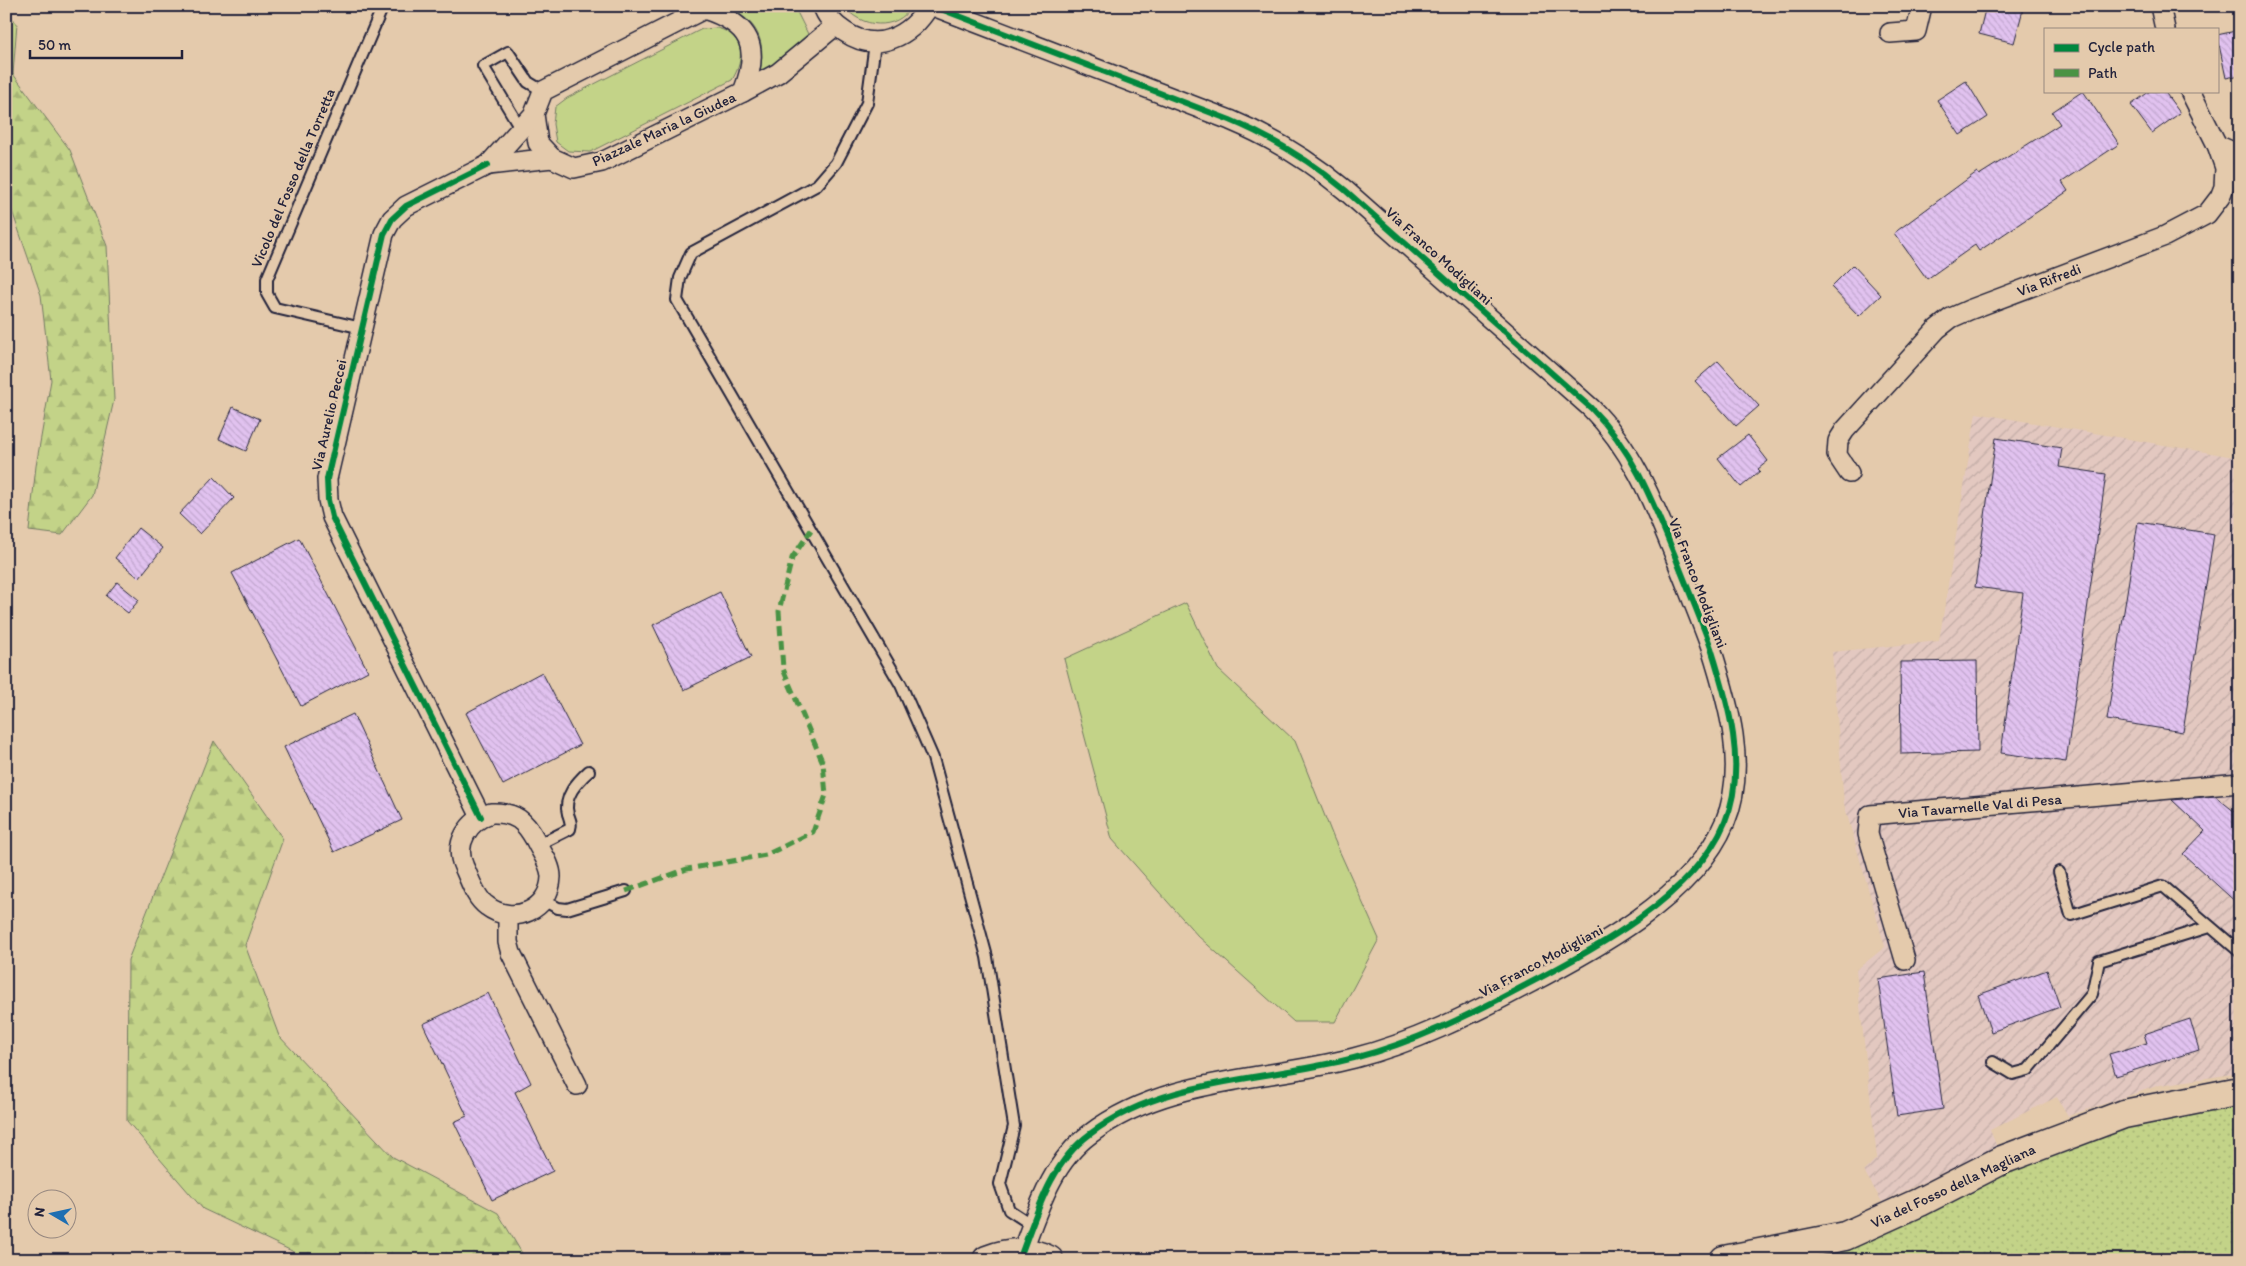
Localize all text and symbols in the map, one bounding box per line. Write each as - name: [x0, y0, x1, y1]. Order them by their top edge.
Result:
- scale bar: [30, 28, 182, 60]
- legend: [2044, 28, 2218, 92]
- text: 50 m: [38, 36, 71, 54]
- text: Cycle path: [2088, 38, 2155, 56]
- text: Path: [2088, 64, 2117, 82]
- street label: Vicolo del Fosso della Torretta: [247, 85, 339, 270]
- street label: Piazzale Maria la Giudea: [589, 88, 739, 170]
- street label: Via Franco Modigliani: [1382, 203, 1496, 309]
- street label: Via Rifredi: [2014, 260, 2084, 300]
- street label: Via Aurelio Peccei: [307, 358, 351, 472]
- street label: Via Franco Modigliani: [1665, 515, 1731, 651]
- street label: Via Tavarnelle Val di Pesa: [1897, 790, 2063, 822]
- street label: Via Franco Modigliani: [1476, 921, 1606, 1001]
- street label: Via del Fosso della Magliana: [1868, 1140, 2039, 1232]
- north arrow: [28, 1188, 78, 1238]
- text: N: [31, 1206, 49, 1218]

